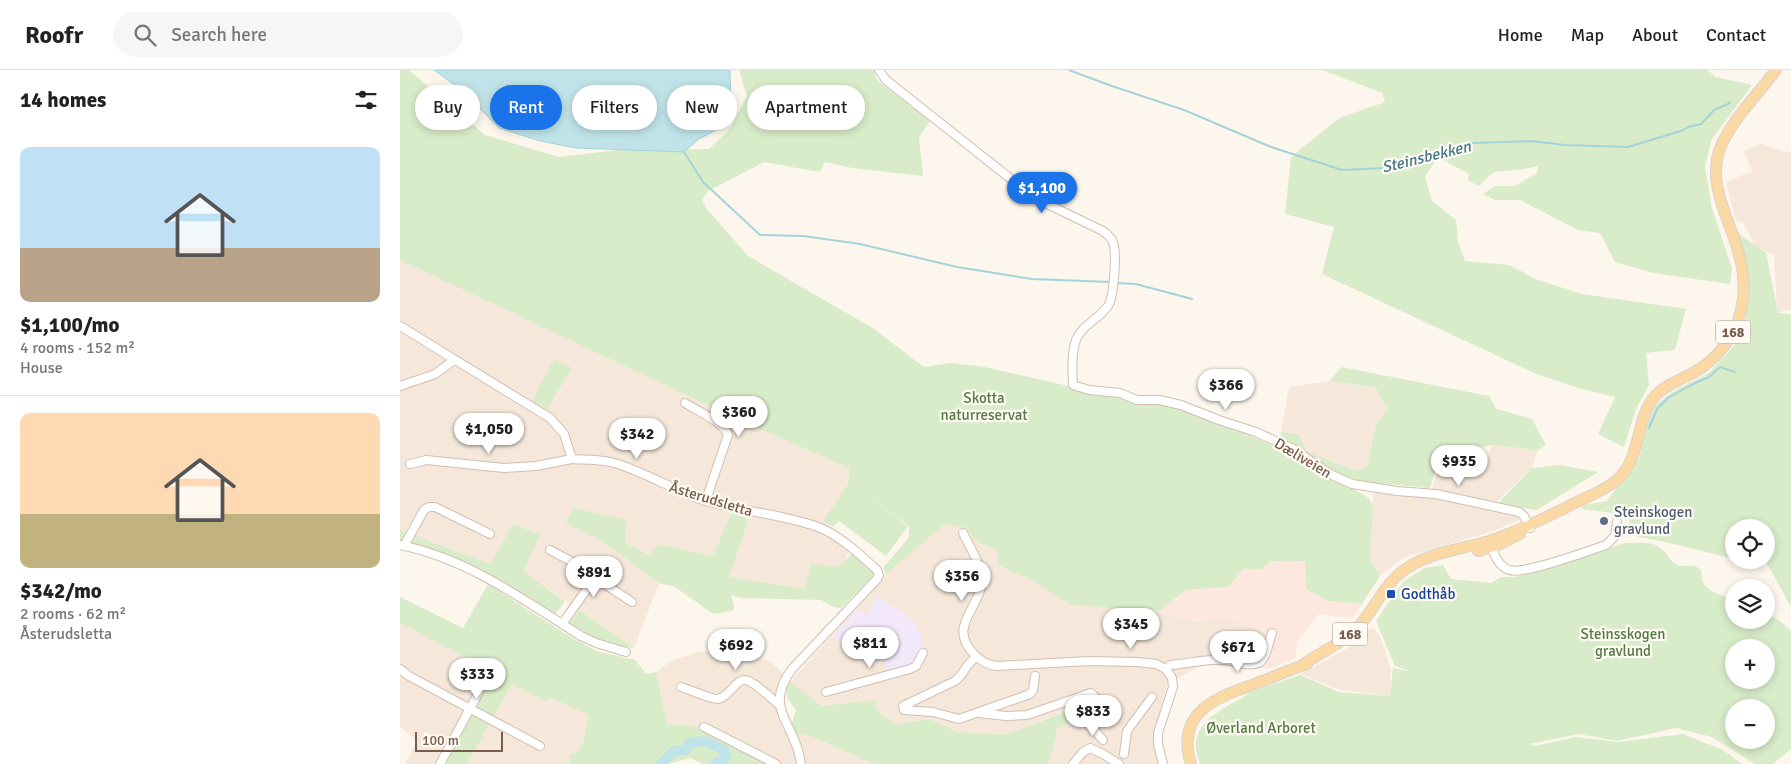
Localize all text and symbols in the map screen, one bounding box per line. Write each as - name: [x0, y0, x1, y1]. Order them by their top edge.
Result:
- search box: [113, 12, 463, 57]
- text: Roofr: [25, 20, 83, 50]
- icon: search: [131, 21, 159, 49]
- text: Search here: [171, 23, 267, 47]
- text: Home: [1498, 24, 1543, 46]
- text: Map: [1571, 24, 1604, 46]
- text: About: [1632, 24, 1678, 46]
- text: Contact: [1706, 24, 1766, 46]
- chip: Buy: [415, 85, 480, 130]
- chip: Rent: [490, 85, 562, 130]
- chip: Filters: [572, 85, 657, 130]
- chip: New: [667, 85, 737, 130]
- chip: Apartment: [747, 85, 865, 130]
- icon: filters: [352, 86, 380, 114]
- text: 14 homes: [20, 87, 106, 113]
- water label: Steinsbekken: [1380, 136, 1474, 178]
- pin: $1,100: [1001, 172, 1083, 214]
- text: $1,100: [1018, 178, 1066, 198]
- icon: home: [155, 180, 245, 270]
- text: $1,100/mo: [20, 312, 119, 338]
- road number: 168: [1716, 320, 1750, 344]
- text: 4 rooms · 152 m²: [20, 338, 135, 358]
- text: House: [20, 358, 63, 378]
- pin: $366: [1196, 368, 1256, 411]
- text: $366: [1209, 375, 1243, 395]
- park label: Skotta naturreservat: [941, 389, 1027, 424]
- pin: $360: [709, 396, 769, 438]
- text: $360: [722, 402, 756, 422]
- pin: $1,050: [448, 412, 530, 455]
- pin: $342: [607, 418, 667, 460]
- text: $1,050: [465, 419, 513, 439]
- text: $342: [620, 424, 654, 444]
- street label: Dæliveien: [1271, 434, 1335, 482]
- pin: $935: [1429, 444, 1489, 487]
- icon: home: [155, 445, 245, 535]
- text: $935: [1442, 451, 1476, 471]
- street label: Åsterudsletta: [667, 478, 755, 520]
- place label: Steinskogen gravlund: [1614, 503, 1692, 538]
- marker: Steinskogen gravlund: [1598, 515, 1610, 527]
- map controls: [1725, 519, 1775, 749]
- button: locate: [1725, 519, 1775, 569]
- pin: $891: [564, 556, 624, 598]
- pin: $356: [932, 560, 992, 602]
- text: $891: [577, 562, 611, 582]
- text: $356: [945, 566, 979, 586]
- text: $342/mo: [20, 578, 102, 604]
- button: layers: [1725, 579, 1775, 629]
- place label: Godthåb: [1401, 585, 1455, 603]
- marker: Godthåb: [1385, 588, 1397, 600]
- text: 2 rooms · 62 m²: [20, 604, 126, 624]
- pin: $345: [1101, 608, 1161, 650]
- text: $345: [1114, 614, 1148, 634]
- road number: 168: [1332, 622, 1368, 646]
- text: Åsterudsletta: [20, 624, 112, 644]
- park label: Steinsskogen gravlund: [1581, 625, 1665, 660]
- pin: $811: [840, 626, 900, 669]
- pin: $692: [706, 628, 766, 671]
- pin: $671: [1208, 630, 1268, 673]
- text: $811: [853, 633, 887, 653]
- text: $692: [719, 635, 753, 655]
- text: $671: [1221, 637, 1255, 657]
- button: +: [1725, 639, 1775, 689]
- pin: $333: [447, 658, 507, 700]
- text: $333: [460, 664, 494, 684]
- pin: $833: [1063, 694, 1123, 737]
- button: −: [1725, 699, 1775, 749]
- text: $833: [1076, 701, 1110, 721]
- park label: Øverland Arboret: [1206, 719, 1316, 737]
- scale bar: [415, 729, 502, 752]
- text: 100 m: [422, 732, 459, 749]

